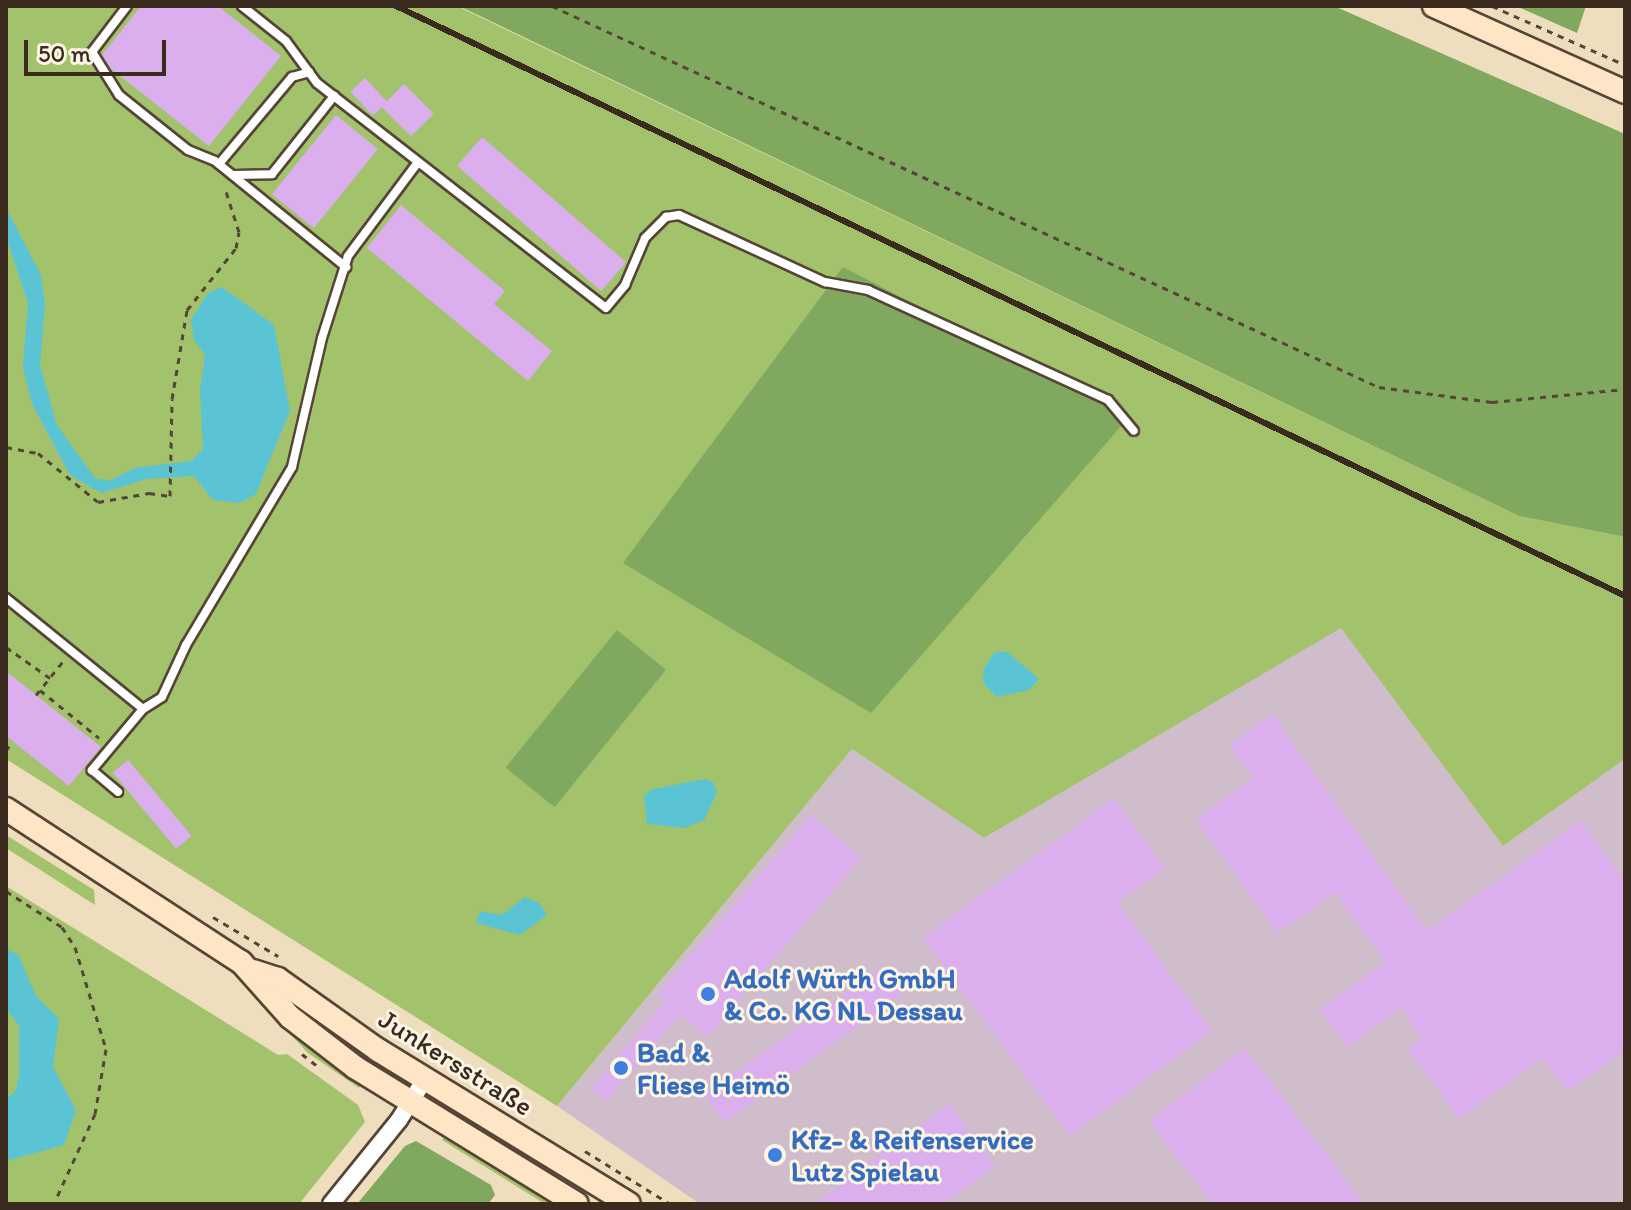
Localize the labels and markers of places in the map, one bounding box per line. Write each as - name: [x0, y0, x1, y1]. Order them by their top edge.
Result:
- place label: Adolf Würth GmbH & Co. KG NL Dessau: [724, 961, 963, 1027]
- marker: Adolf Würth GmbH & Co. KG NL Dessau: [699, 985, 717, 1003]
- place label: Bad & Fliese Heimö: [637, 1035, 790, 1101]
- marker: Bad & Fliese Heimö: [612, 1059, 630, 1077]
- place label: Kfz- & Reifenservice Lutz Spielau: [791, 1122, 1034, 1188]
- marker: Kfz- & Reifenservice Lutz Spielau: [766, 1146, 784, 1164]

